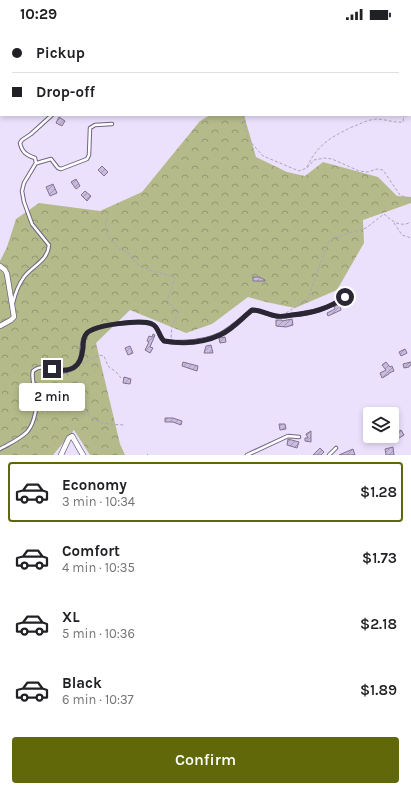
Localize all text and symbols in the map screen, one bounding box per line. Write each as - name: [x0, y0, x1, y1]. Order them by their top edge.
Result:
- text: 10:29: [20, 5, 57, 23]
- text: Pickup: [36, 44, 85, 62]
- text: Drop-off: [36, 83, 95, 101]
- route start: [336, 288, 354, 306]
- route end: [43, 360, 61, 378]
- callout: 2 min: [19, 383, 85, 411]
- text: 2 min: [34, 389, 70, 404]
- map controls: [363, 407, 399, 443]
- button: layers: [363, 407, 399, 443]
- icon: car: [14, 474, 50, 510]
- text: Economy: [62, 476, 127, 494]
- text: $1.28: [360, 483, 397, 501]
- text: 3 min · 10:34: [62, 494, 135, 509]
- icon: car: [14, 540, 50, 576]
- text: Comfort: [62, 542, 120, 560]
- text: $1.73: [362, 549, 397, 567]
- text: 4 min · 10:35: [62, 560, 135, 575]
- icon: car: [14, 606, 50, 642]
- text: XL: [62, 608, 80, 626]
- text: $2.18: [360, 615, 397, 633]
- text: 5 min · 10:36: [62, 626, 135, 641]
- icon: car: [14, 672, 50, 708]
- text: Black: [62, 674, 102, 692]
- text: $1.89: [360, 681, 397, 699]
- text: 6 min · 10:37: [62, 692, 134, 707]
- button: Confirm: [12, 737, 399, 783]

